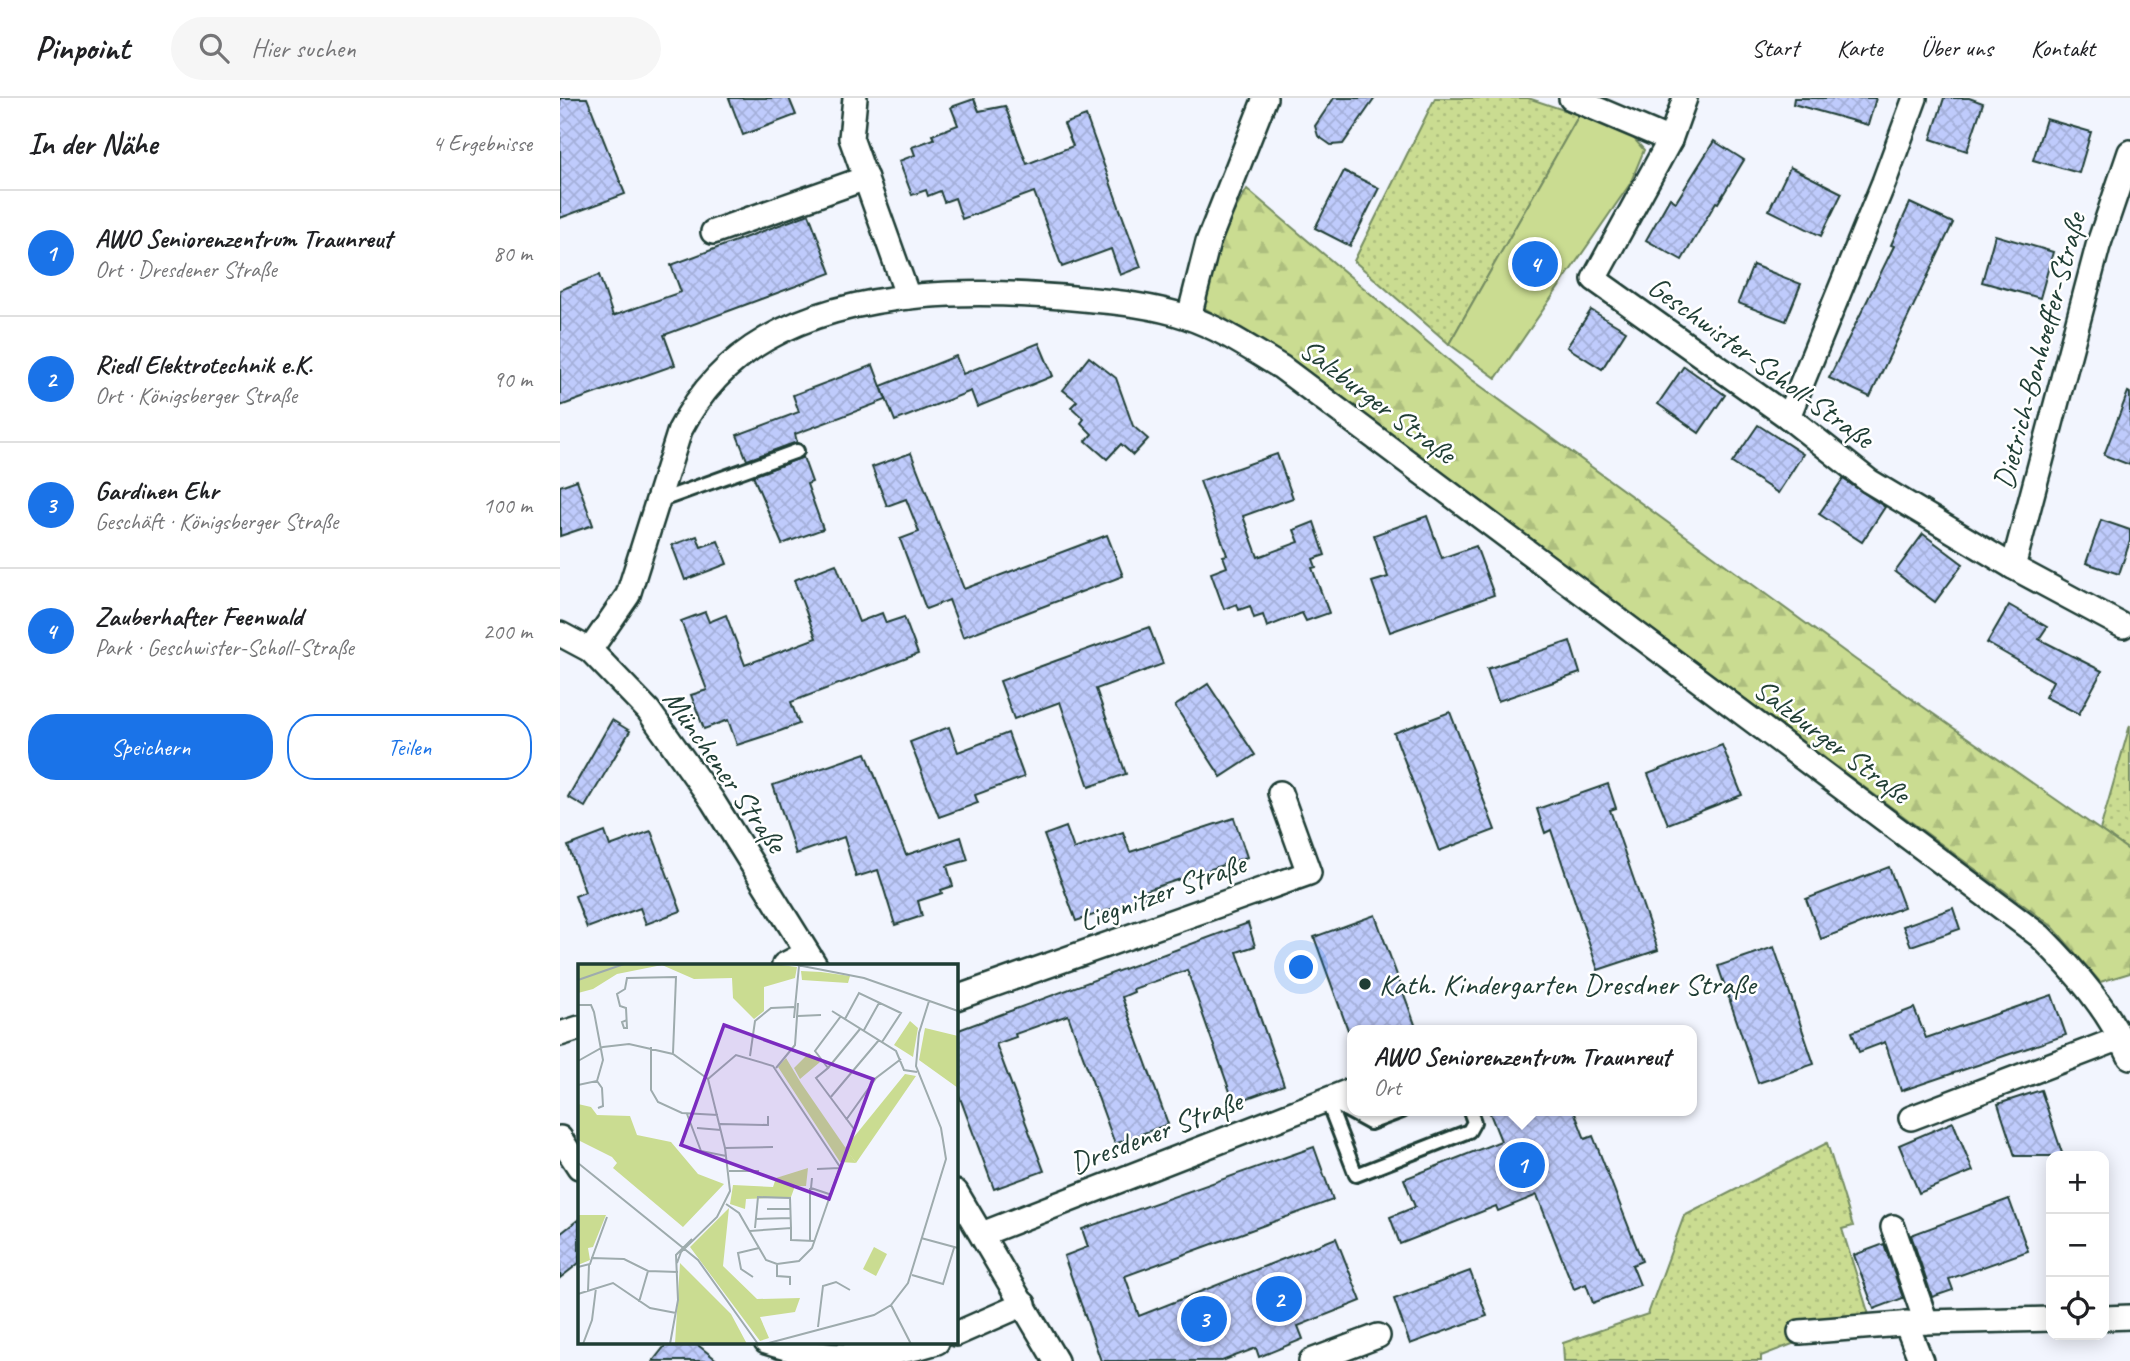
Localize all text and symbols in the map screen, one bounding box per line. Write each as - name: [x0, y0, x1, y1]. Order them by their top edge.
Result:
- search box: [171, 17, 661, 80]
- text: Pinpoint: [35, 27, 129, 69]
- icon: search: [195, 29, 233, 67]
- text: Hier suchen: [251, 32, 356, 65]
- text: Start: [1752, 33, 1799, 63]
- text: Karte: [1837, 33, 1883, 63]
- text: Über uns: [1921, 33, 1993, 63]
- text: Kontakt: [2031, 33, 2095, 63]
- text: In der Nähe: [28, 125, 157, 163]
- text: 4 Ergebnisse: [432, 129, 532, 158]
- street label: Dietrich-Bonhoeffer-Straße: [1984, 207, 2095, 493]
- text: AWO Seniorenzentrum Traunreut: [95, 222, 392, 255]
- pin: 4: [1512, 238, 1558, 290]
- text: 1: [46, 239, 56, 268]
- text: 80 m: [493, 239, 532, 268]
- text: Ort · Dresdener Straße: [95, 255, 277, 284]
- street label: Geschwister-Scholl-Straße: [1641, 267, 1883, 458]
- street label: Salzburger Straße: [1292, 330, 1466, 474]
- text: Riedl Elektrotechnik e.K.: [95, 348, 313, 381]
- text: 2: [46, 365, 56, 394]
- text: 90 m: [493, 365, 532, 394]
- text: Ort · Königsberger Straße: [95, 381, 297, 410]
- text: Gardinen Ehr: [95, 474, 218, 507]
- text: 3: [46, 491, 56, 520]
- text: 100 m: [483, 491, 532, 520]
- text: Geschäft · Königsberger Straße: [95, 507, 338, 536]
- text: Zauberhafter Feenwald: [95, 600, 303, 633]
- text: 4: [46, 617, 56, 646]
- text: 200 m: [483, 617, 532, 646]
- text: Park · Geschwister-Scholl-Straße: [95, 633, 354, 662]
- street label: Salzburger Straße: [1746, 670, 1920, 814]
- street label: Münchener Straße: [655, 682, 797, 862]
- button: Speichern: [28, 714, 273, 780]
- button: Teilen: [287, 714, 532, 780]
- street label: Liegnitzer Straße: [1074, 844, 1253, 940]
- your location: [1284, 950, 1318, 984]
- inset map: [578, 964, 957, 1344]
- place label: Kath. Kindergarten Dresdner Straße: [1379, 965, 1758, 1003]
- marker: Kath. Kindergarten Dresdner Straße: [1357, 976, 1373, 992]
- popup: [1347, 1025, 1697, 1116]
- text: AWO Seniorenzentrum Traunreut: [1374, 1040, 1670, 1073]
- text: Ort: [1374, 1073, 1401, 1102]
- street label: Dresdener Straße: [1065, 1081, 1250, 1182]
- pin: 1: [1499, 1139, 1545, 1191]
- map controls: [2046, 1151, 2109, 1340]
- button: +: [2046, 1151, 2109, 1214]
- button: −: [2046, 1214, 2109, 1277]
- pin: 2: [1256, 1273, 1302, 1325]
- button: locate: [2046, 1277, 2109, 1340]
- pin: 3: [1181, 1293, 1227, 1345]

